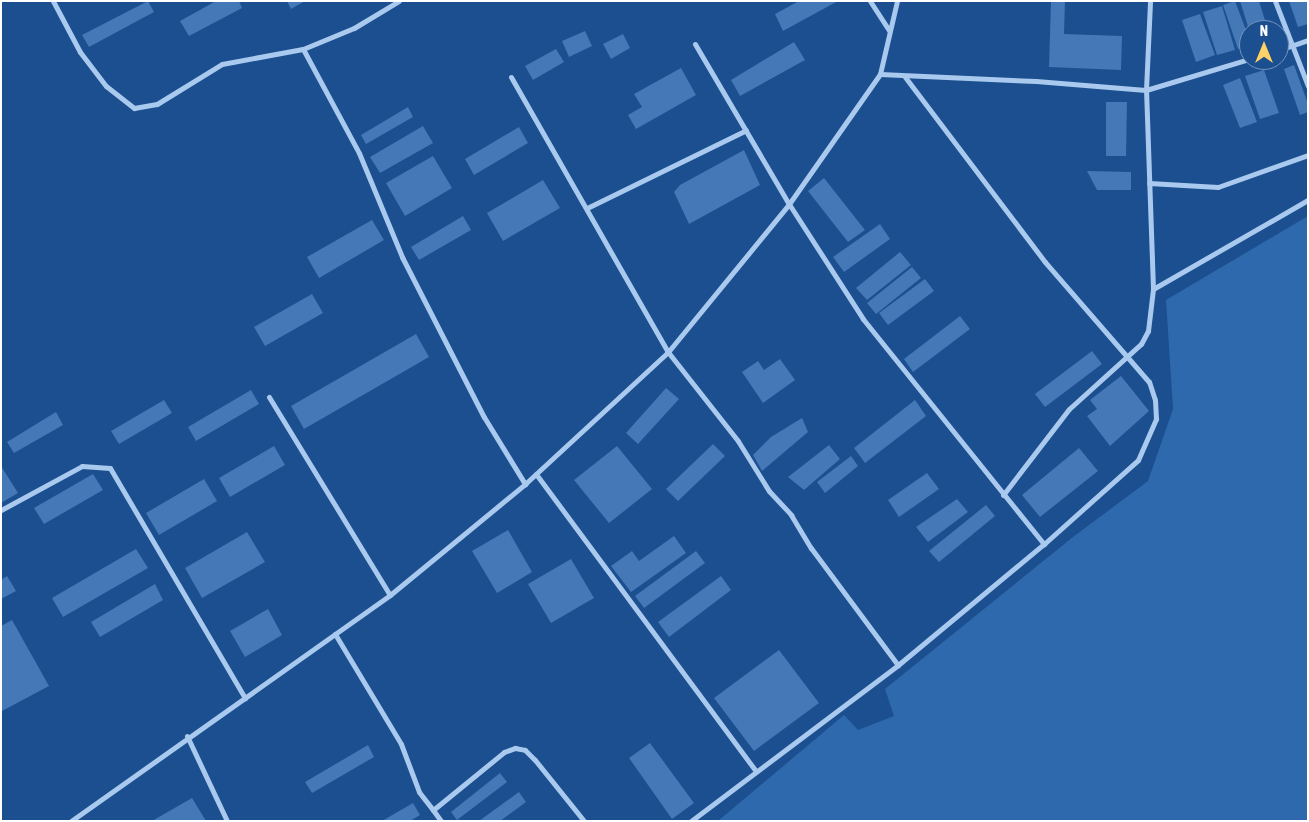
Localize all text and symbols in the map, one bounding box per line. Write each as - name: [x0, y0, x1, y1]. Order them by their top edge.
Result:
- north arrow: [1239, 20, 1289, 70]
- text: N: [1260, 23, 1268, 39]

